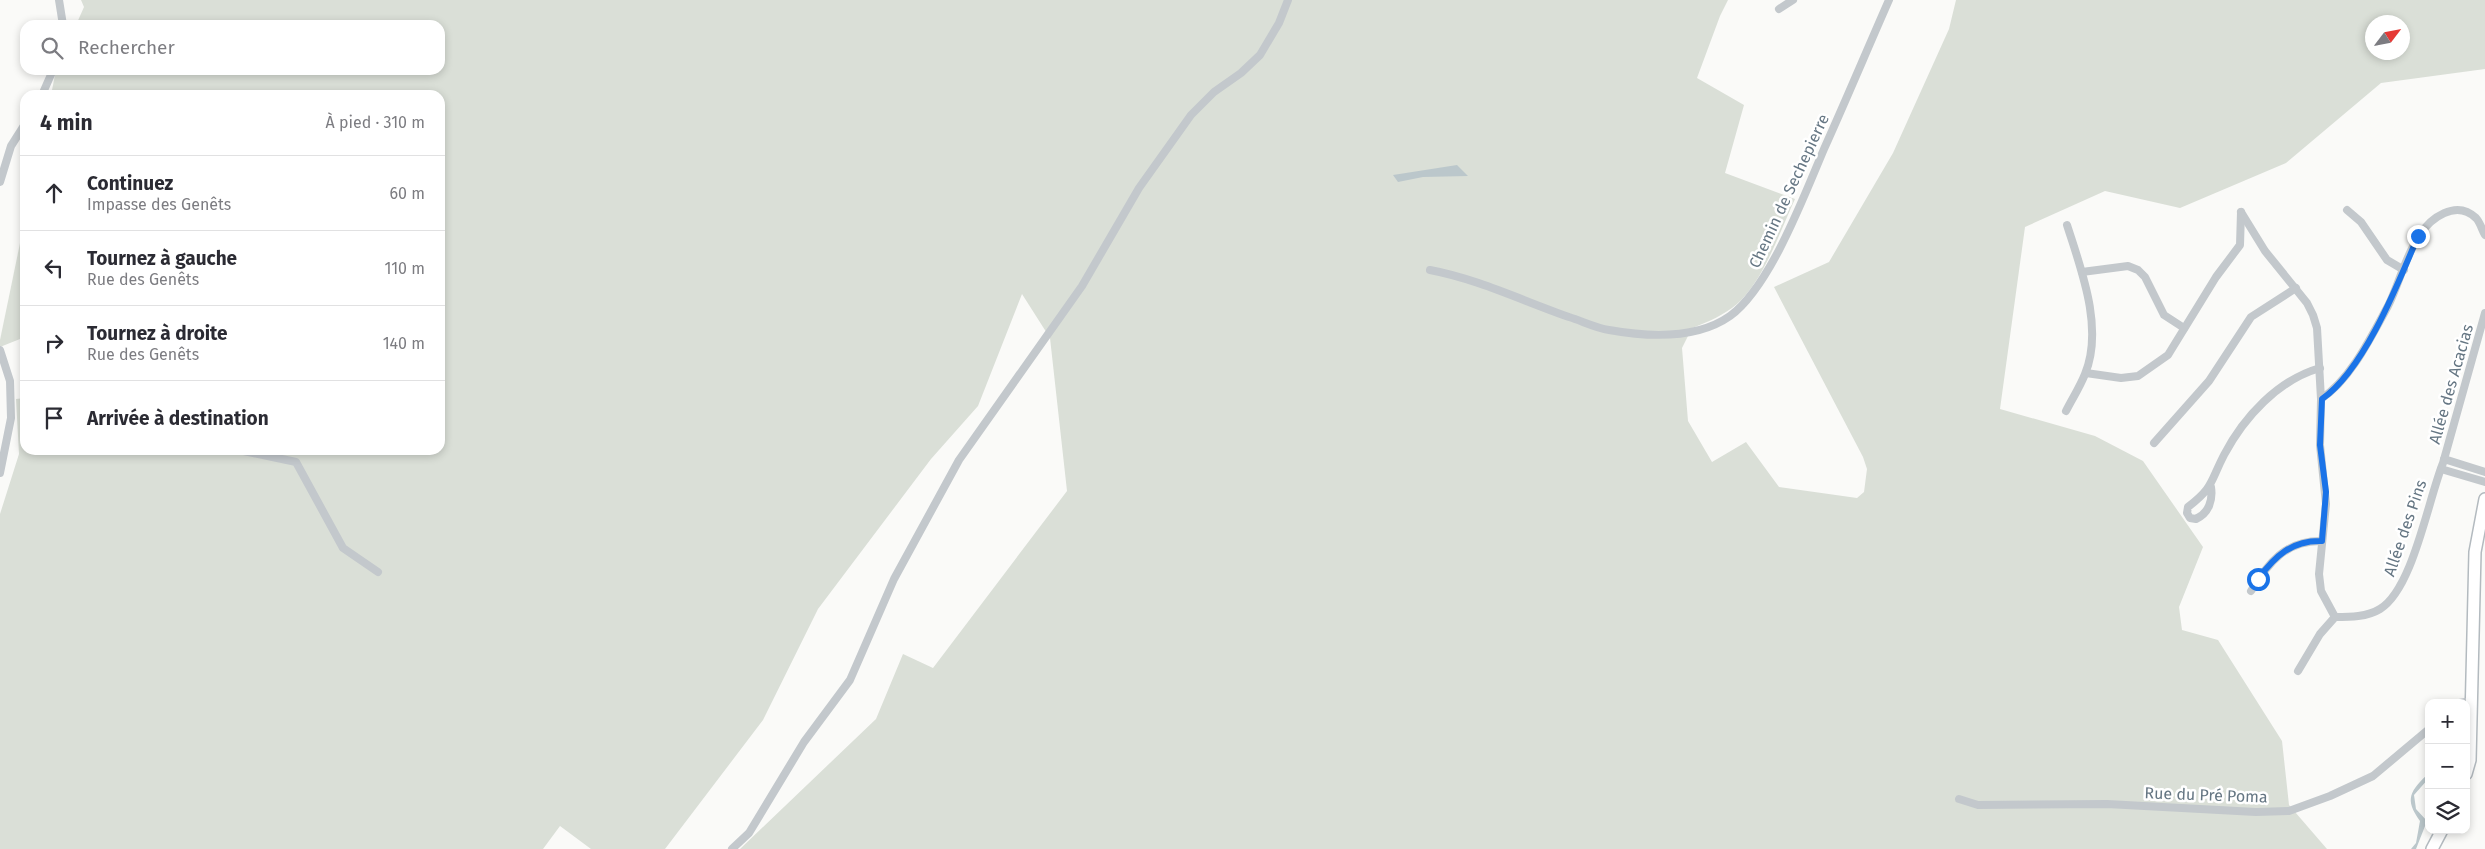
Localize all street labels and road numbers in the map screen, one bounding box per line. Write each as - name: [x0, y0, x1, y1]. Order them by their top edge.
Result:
- street label: Chemin de Sechepierre: [1745, 111, 1833, 271]
- street label: Allée des Acacias: [2425, 322, 2477, 446]
- street label: Allée des Pins: [2380, 477, 2430, 579]
- street label: Rue du Pré Poma: [2144, 783, 2268, 807]

